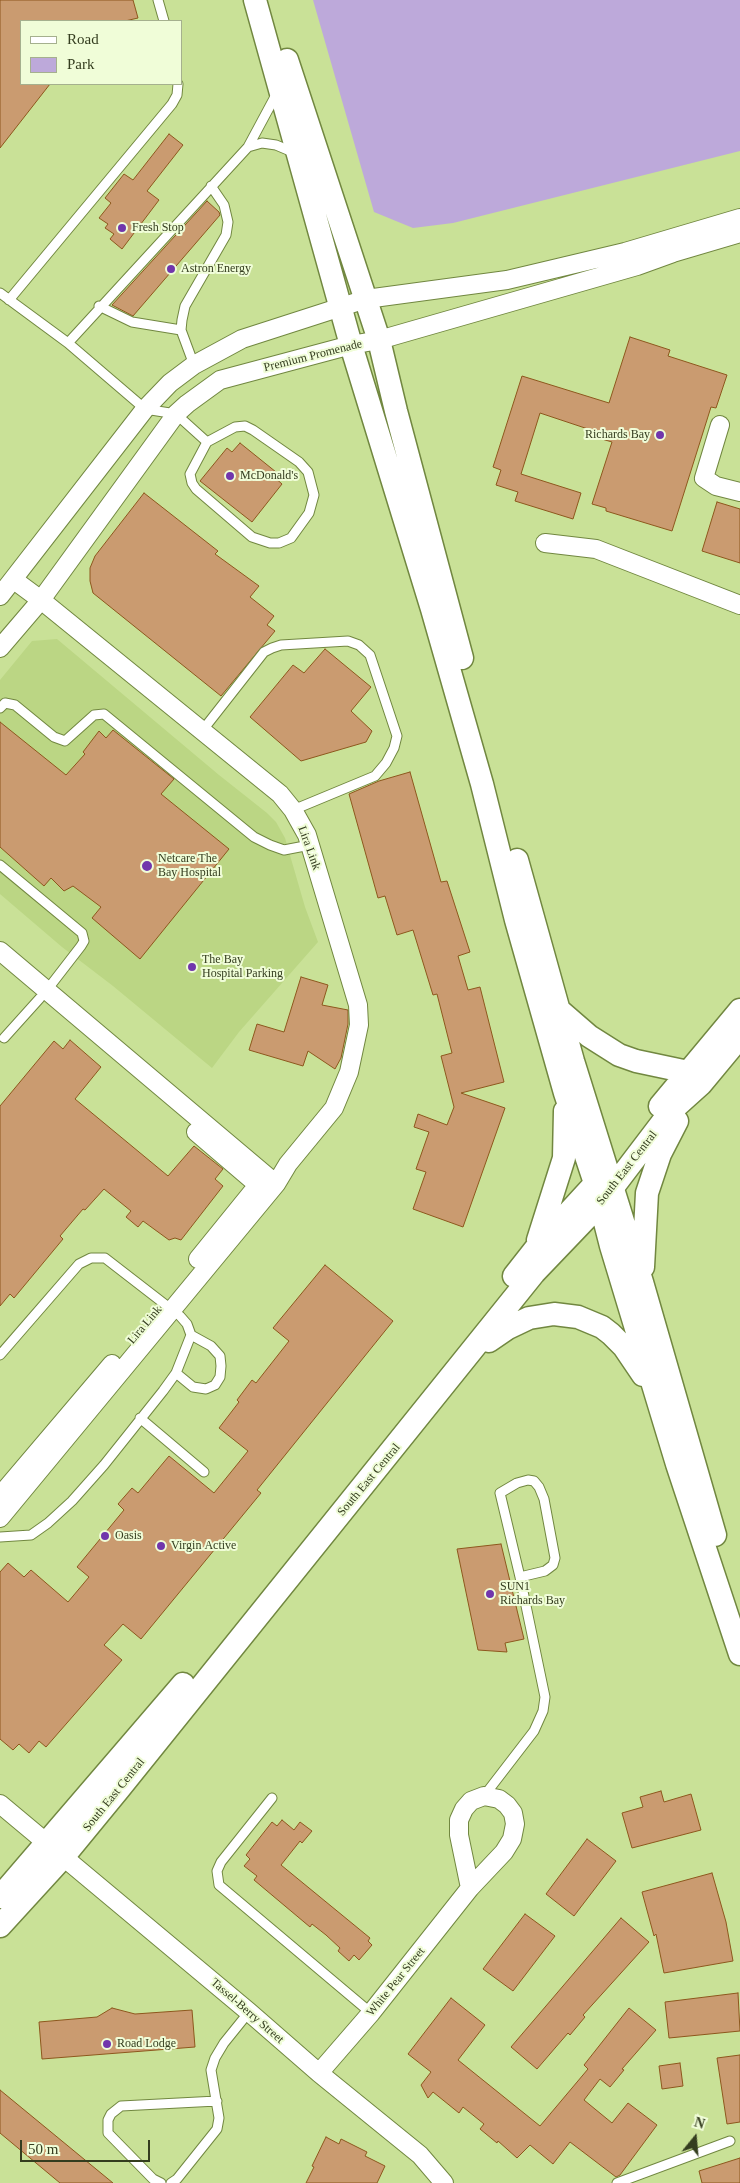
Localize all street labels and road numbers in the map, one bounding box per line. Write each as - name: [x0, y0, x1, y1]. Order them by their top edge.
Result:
- street label: Premium Promenade: [262, 337, 364, 375]
- street label: Lira Link: [294, 824, 324, 872]
- street label: South East Central: [594, 1128, 660, 1208]
- street label: Lira Link: [125, 1303, 165, 1347]
- street label: South East Central: [335, 1441, 403, 1519]
- street label: South East Central: [80, 1756, 148, 1834]
- street label: White Pear Street: [364, 1945, 428, 2019]
- street label: Tassel-Berry Street: [208, 1975, 286, 2047]

